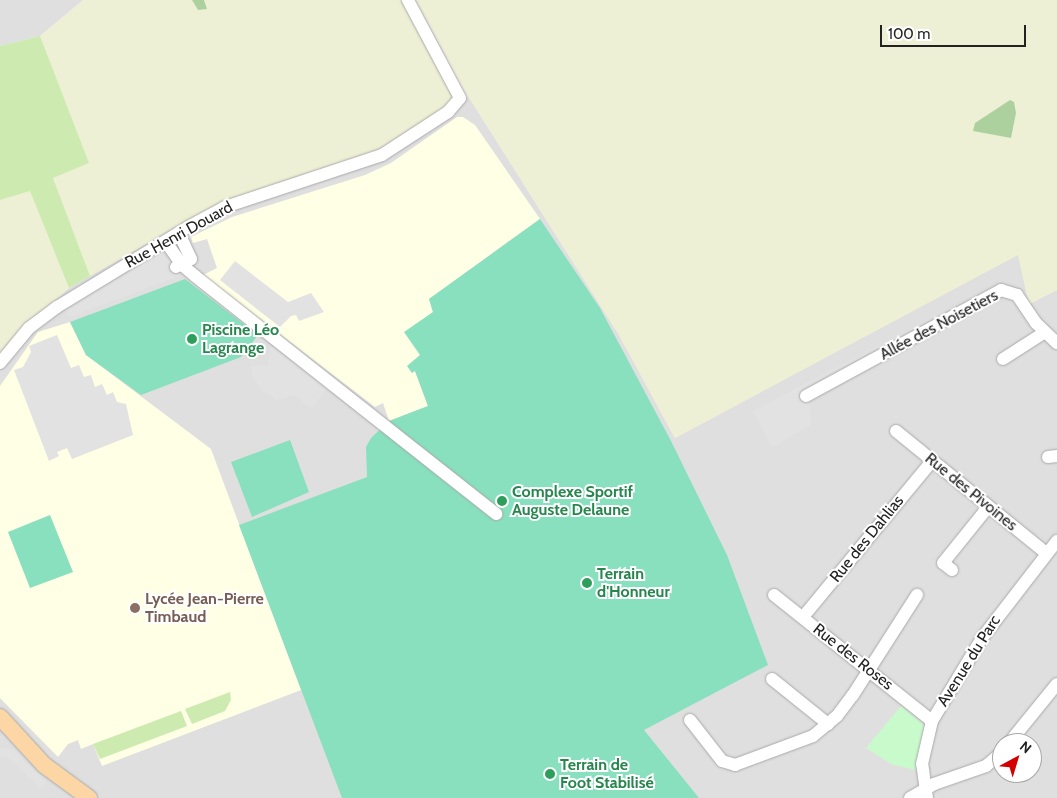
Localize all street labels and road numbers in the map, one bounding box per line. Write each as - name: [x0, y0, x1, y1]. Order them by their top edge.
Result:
- street label: Rue Henri Douard: [122, 198, 236, 272]
- street label: Allée des Noisetiers: [877, 286, 1001, 364]
- street label: Rue des Pivoines: [921, 449, 1021, 535]
- street label: Rue des Dahlias: [826, 492, 908, 586]
- street label: Avenue du Parc: [933, 612, 1005, 710]
- street label: Rue des Roses: [809, 620, 897, 694]

